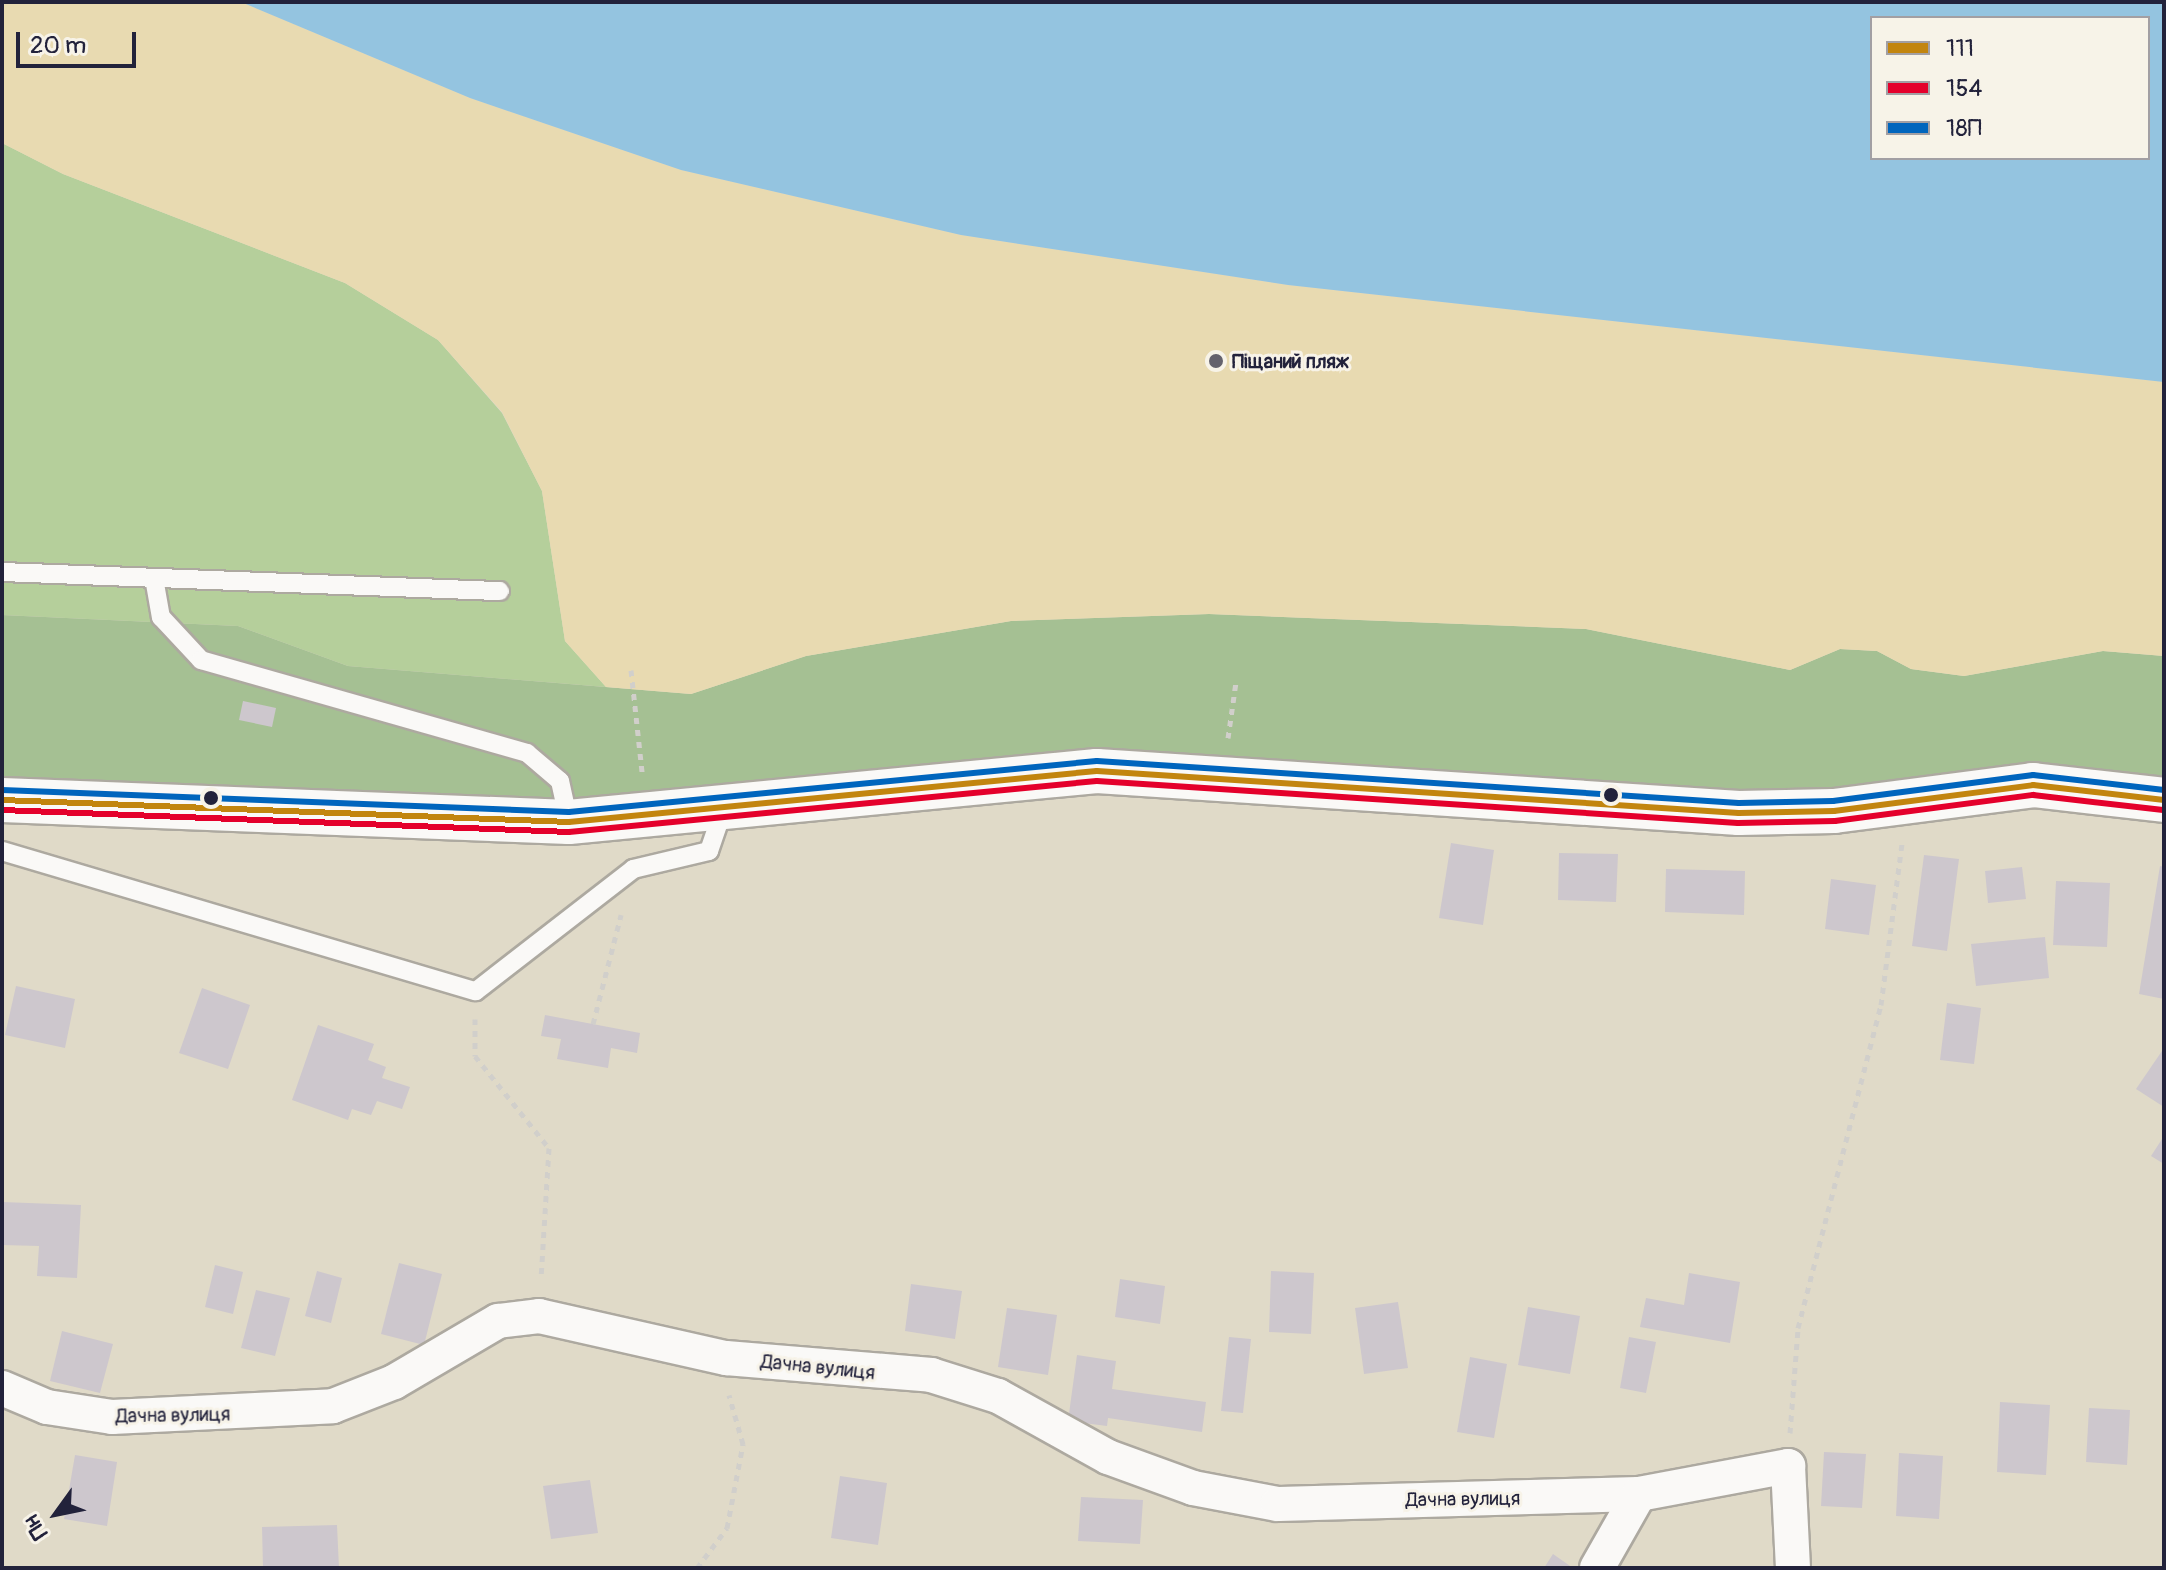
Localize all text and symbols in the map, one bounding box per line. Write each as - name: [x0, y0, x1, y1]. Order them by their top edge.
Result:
- scale bar: [20, 16, 140, 66]
- legend: [1870, 16, 2150, 160]
- text: 20 m: [30, 31, 86, 60]
- text: 111: [1946, 34, 1974, 63]
- text: 154: [1946, 74, 1982, 103]
- text: 18П: [1946, 114, 1982, 143]
- place label: Піщаний пляж: [1232, 349, 1349, 373]
- marker: Піщаний пляж: [1207, 352, 1225, 370]
- unlabelled marker: [1603, 787, 1619, 803]
- unlabelled marker: [203, 790, 219, 806]
- street label: Дачна вулиця: [760, 1349, 876, 1385]
- street label: Дачна вулиця: [115, 1402, 231, 1428]
- north arrow: [16, 1474, 96, 1554]
- street label: Дачна вулиця: [1405, 1486, 1521, 1512]
- text: Пн: [18, 1509, 54, 1545]

